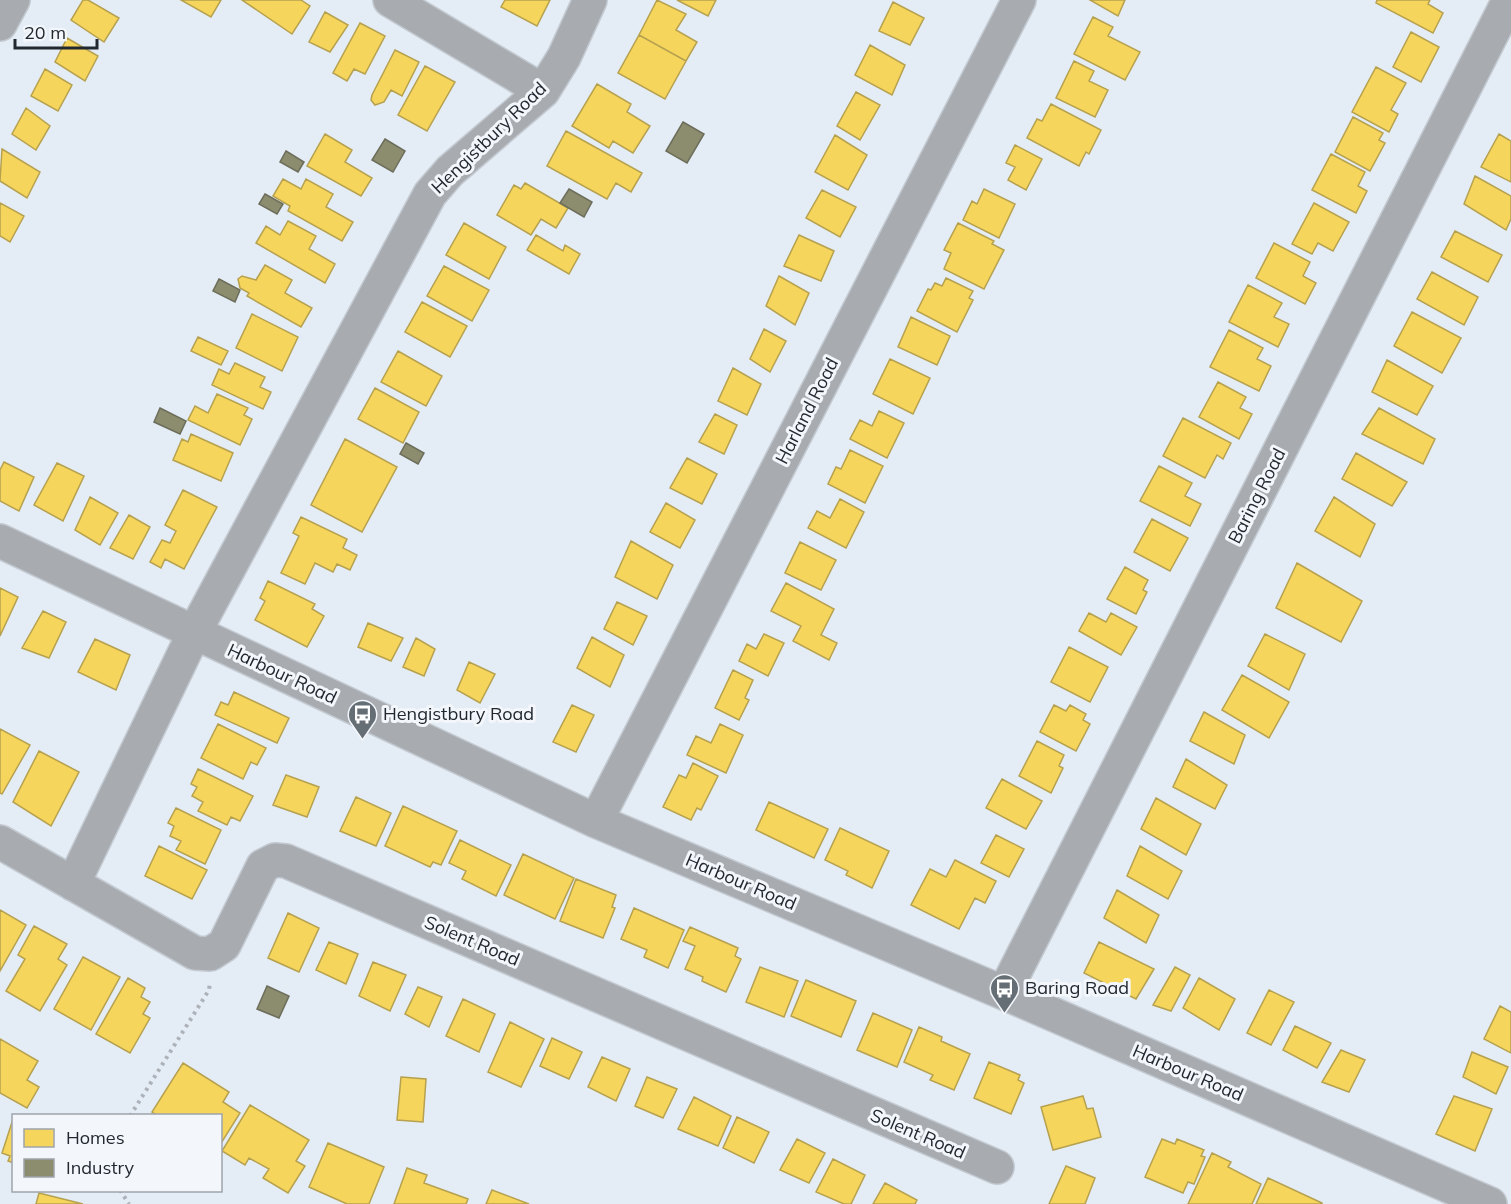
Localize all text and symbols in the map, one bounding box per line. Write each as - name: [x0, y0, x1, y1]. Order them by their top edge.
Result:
- scale bar: [15, 12, 98, 50]
- text: 20 m: [24, 21, 66, 44]
- street label: Hengistbury Road: [426, 77, 551, 198]
- street label: Harland Road: [770, 354, 843, 468]
- street label: Baring Road: [1223, 444, 1290, 547]
- street label: Harbour Road: [224, 638, 341, 709]
- bus stop icon: Hengistbury Road: [346, 698, 378, 740]
- place label: Hengistbury Road: [383, 702, 534, 725]
- street label: Harbour Road: [682, 848, 800, 915]
- street label: Solent Road: [421, 910, 523, 971]
- bus stop icon: Baring Road: [988, 972, 1020, 1014]
- place label: Baring Road: [1025, 976, 1129, 999]
- street label: Harbour Road: [1129, 1039, 1247, 1106]
- street label: Solent Road: [867, 1103, 969, 1164]
- legend: [12, 1114, 222, 1192]
- text: Homes: [66, 1126, 125, 1149]
- text: Industry: [66, 1156, 135, 1179]

